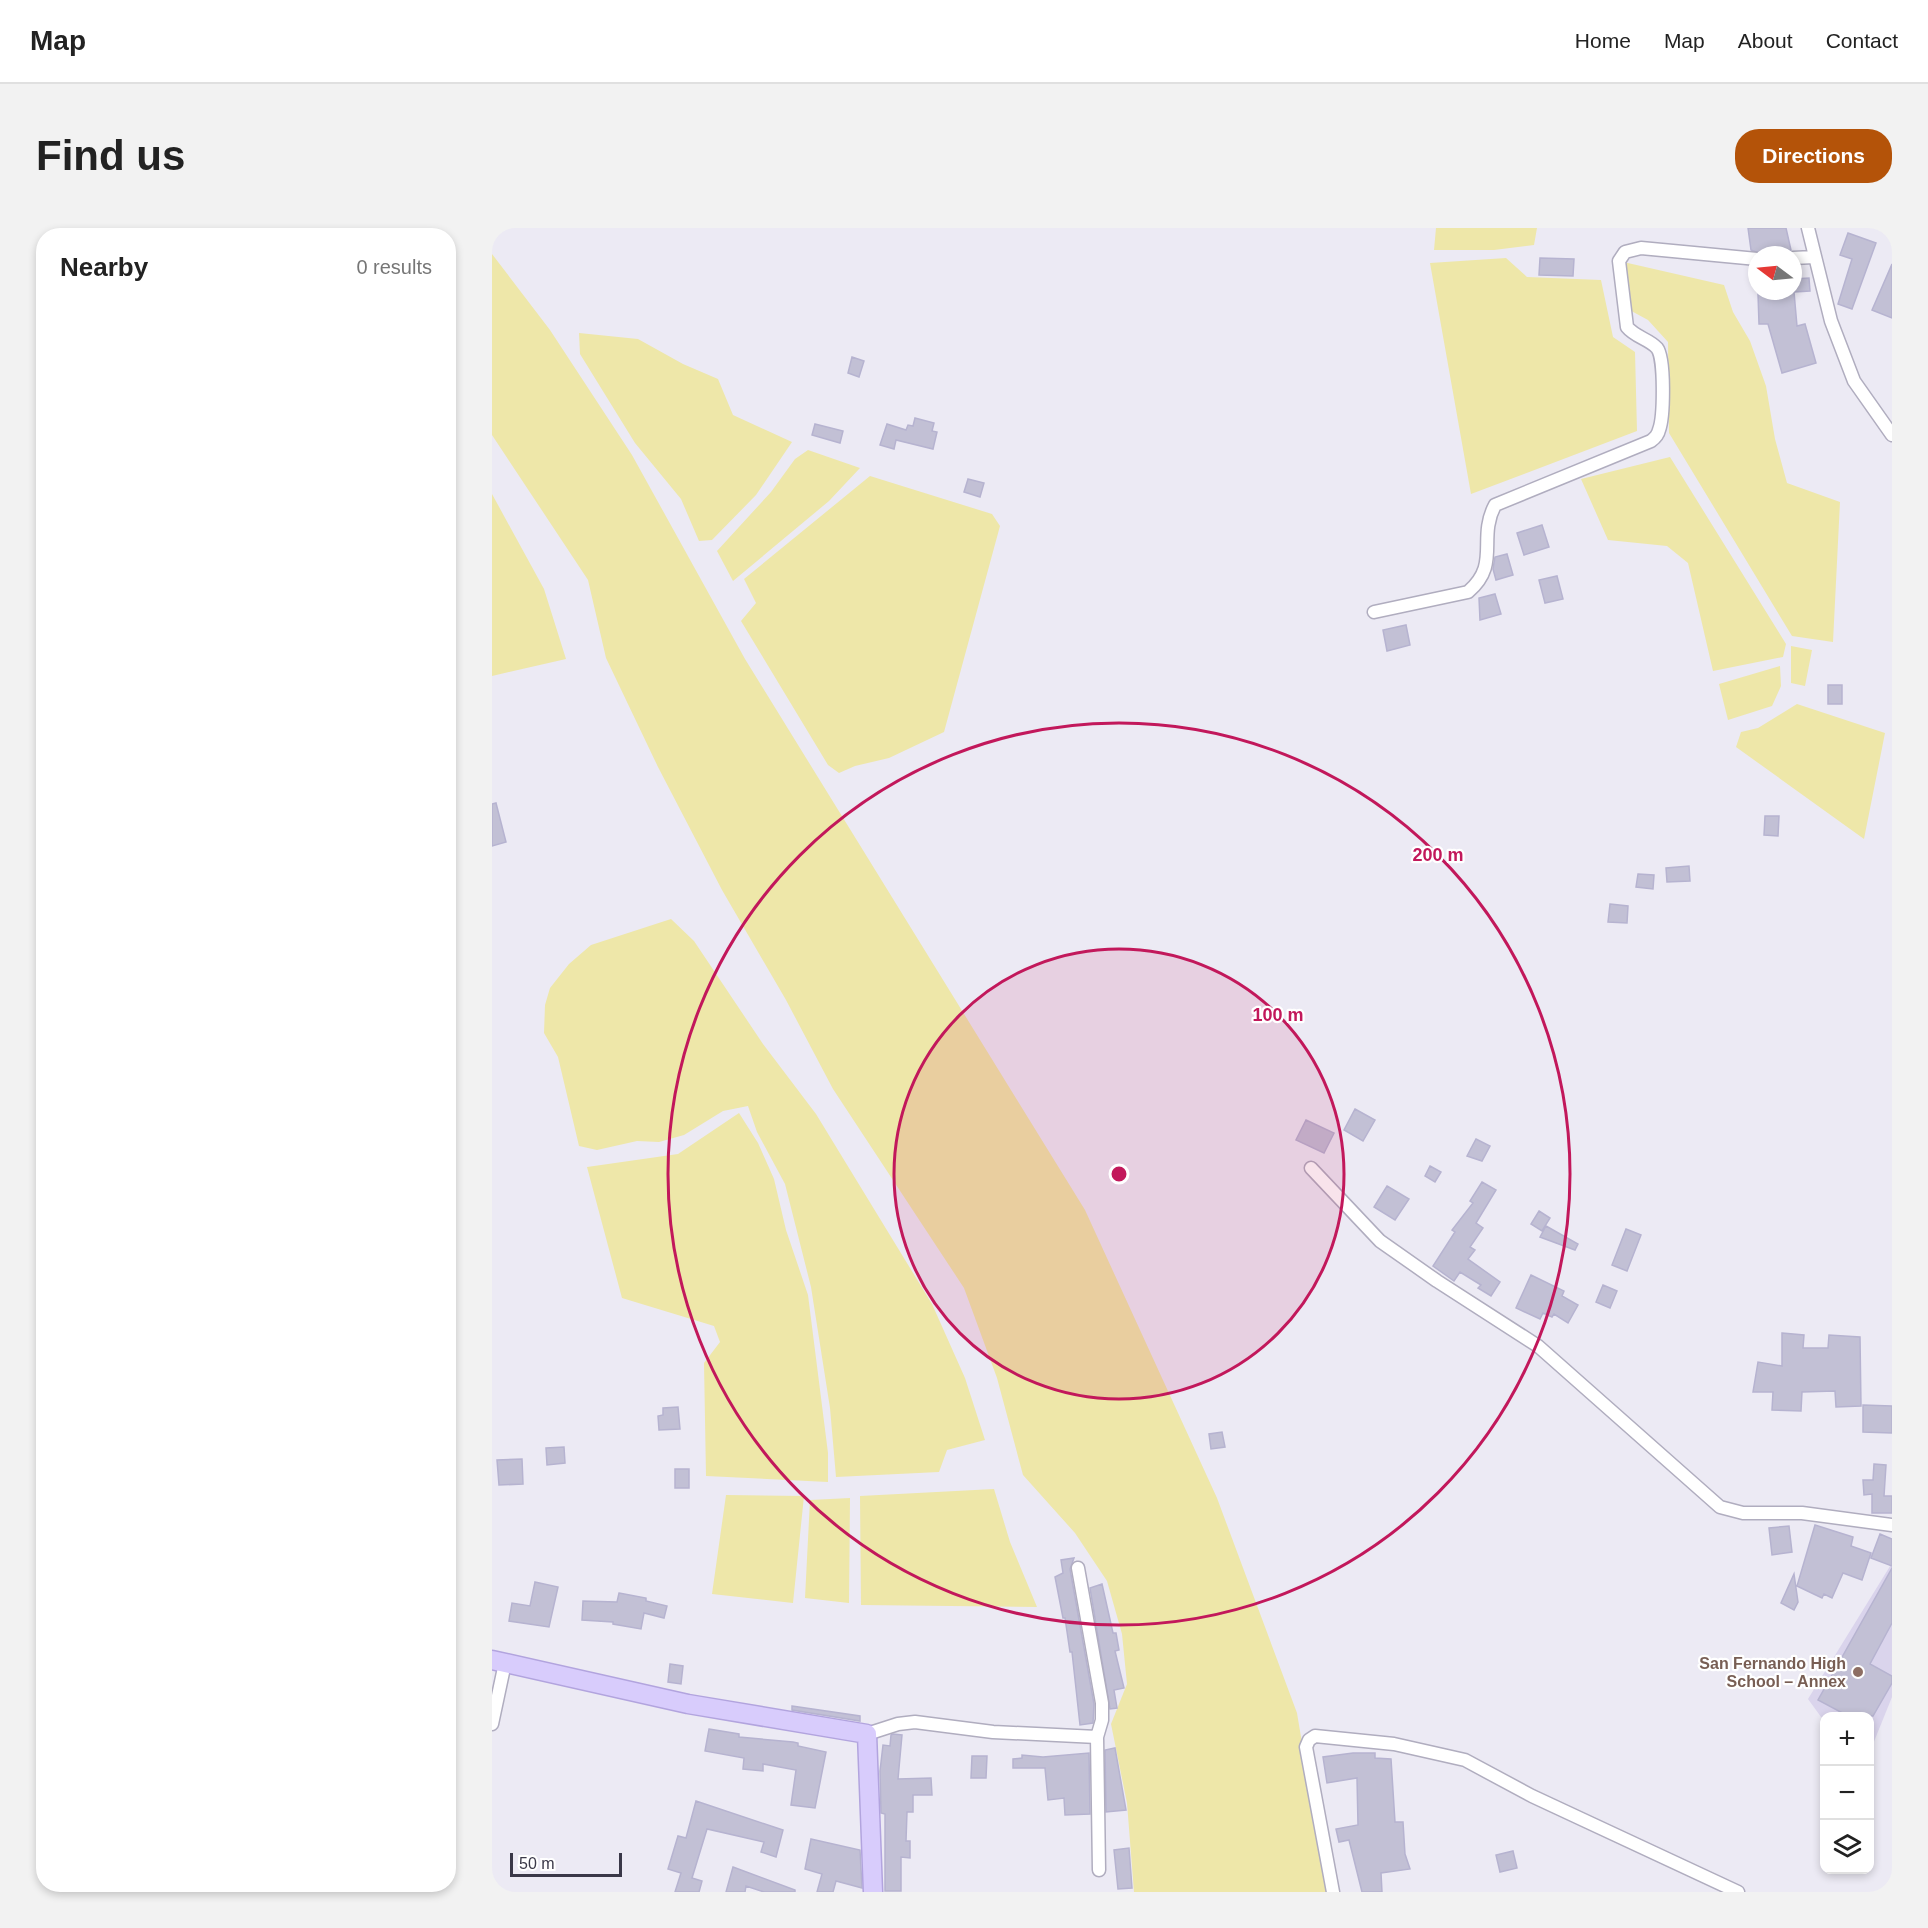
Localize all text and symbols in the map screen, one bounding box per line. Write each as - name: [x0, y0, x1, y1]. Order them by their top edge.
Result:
- text: Map: [30, 25, 86, 56]
- text: Home: [1575, 29, 1631, 52]
- text: Map: [1664, 29, 1705, 52]
- text: About: [1738, 29, 1793, 52]
- text: Contact: [1826, 29, 1898, 52]
- button: Directions: [1735, 129, 1892, 183]
- text: Find us: [36, 132, 185, 179]
- north arrow: [1748, 246, 1802, 300]
- text: Nearby: [60, 252, 148, 282]
- text: 0 results: [356, 256, 432, 278]
- text: 200 m: [1412, 845, 1464, 865]
- text: 100 m: [1252, 1005, 1304, 1025]
- centre of rings: [1109, 1164, 1129, 1184]
- place label: San Fernando High School – Annex: [1699, 1655, 1846, 1690]
- marker: San Fernando High School – Annex: [1851, 1665, 1865, 1679]
- map controls: [1820, 1712, 1874, 1874]
- button: +: [1820, 1712, 1874, 1766]
- button: −: [1820, 1766, 1874, 1820]
- button: layers: [1820, 1820, 1874, 1874]
- scale bar: [510, 1850, 622, 1878]
- text: 50 m: [519, 1855, 555, 1872]

